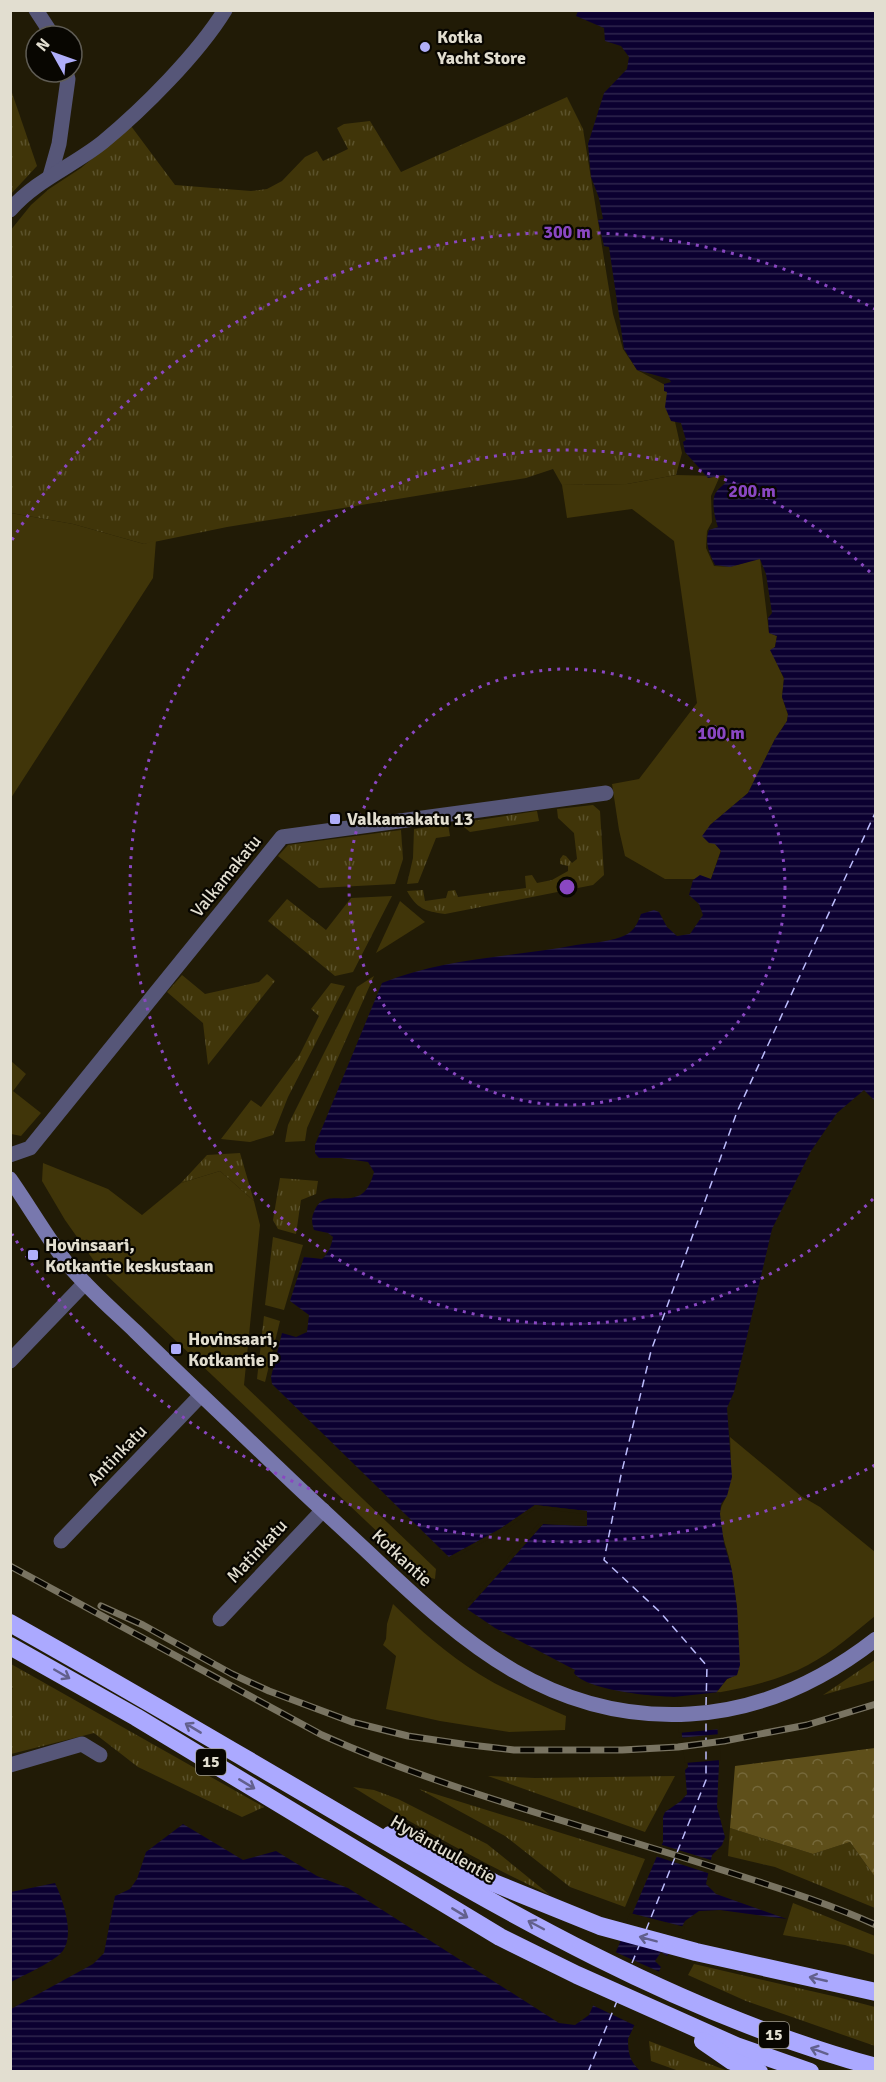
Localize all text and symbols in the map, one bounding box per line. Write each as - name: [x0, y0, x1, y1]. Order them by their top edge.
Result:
- north arrow: [24, 24, 84, 84]
- place label: Kotka Yacht Store: [436, 26, 526, 69]
- text: N: [32, 34, 55, 56]
- marker: Kotka Yacht Store: [418, 40, 432, 54]
- text: 300 m: [543, 221, 591, 243]
- text: 200 m: [728, 480, 776, 502]
- text: 100 m: [697, 722, 745, 744]
- place label: Valkamakatu 13: [347, 808, 473, 830]
- marker: Valkamakatu 13: [328, 812, 342, 826]
- street label: Valkamakatu: [186, 830, 266, 922]
- centre of rings: [557, 877, 577, 897]
- place label: Hovinsaari, Kotkantie keskustaan: [45, 1234, 214, 1277]
- marker: Hovinsaari, Kotkantie keskustaan: [26, 1248, 40, 1262]
- place label: Hovinsaari, Kotkantie P: [188, 1328, 280, 1371]
- marker: Hovinsaari, Kotkantie P: [169, 1342, 183, 1356]
- street label: Antinkatu: [83, 1420, 151, 1490]
- street label: Matinkatu: [222, 1515, 292, 1587]
- street label: Kotkantie: [367, 1525, 437, 1591]
- one-way arrow: [52, 1669, 70, 1680]
- one-way arrow: [185, 1721, 202, 1733]
- road number: 15: [196, 1749, 226, 1775]
- one-way arrow: [238, 1779, 255, 1791]
- street label: Hyväntuulentie: [386, 1810, 500, 1888]
- one-way arrow: [451, 1908, 468, 1920]
- one-way arrow: [527, 1919, 545, 1930]
- one-way arrow: [639, 1932, 658, 1944]
- one-way arrow: [809, 1973, 829, 1984]
- road number: 15: [759, 2022, 789, 2048]
- one-way arrow: [810, 2044, 829, 2055]

